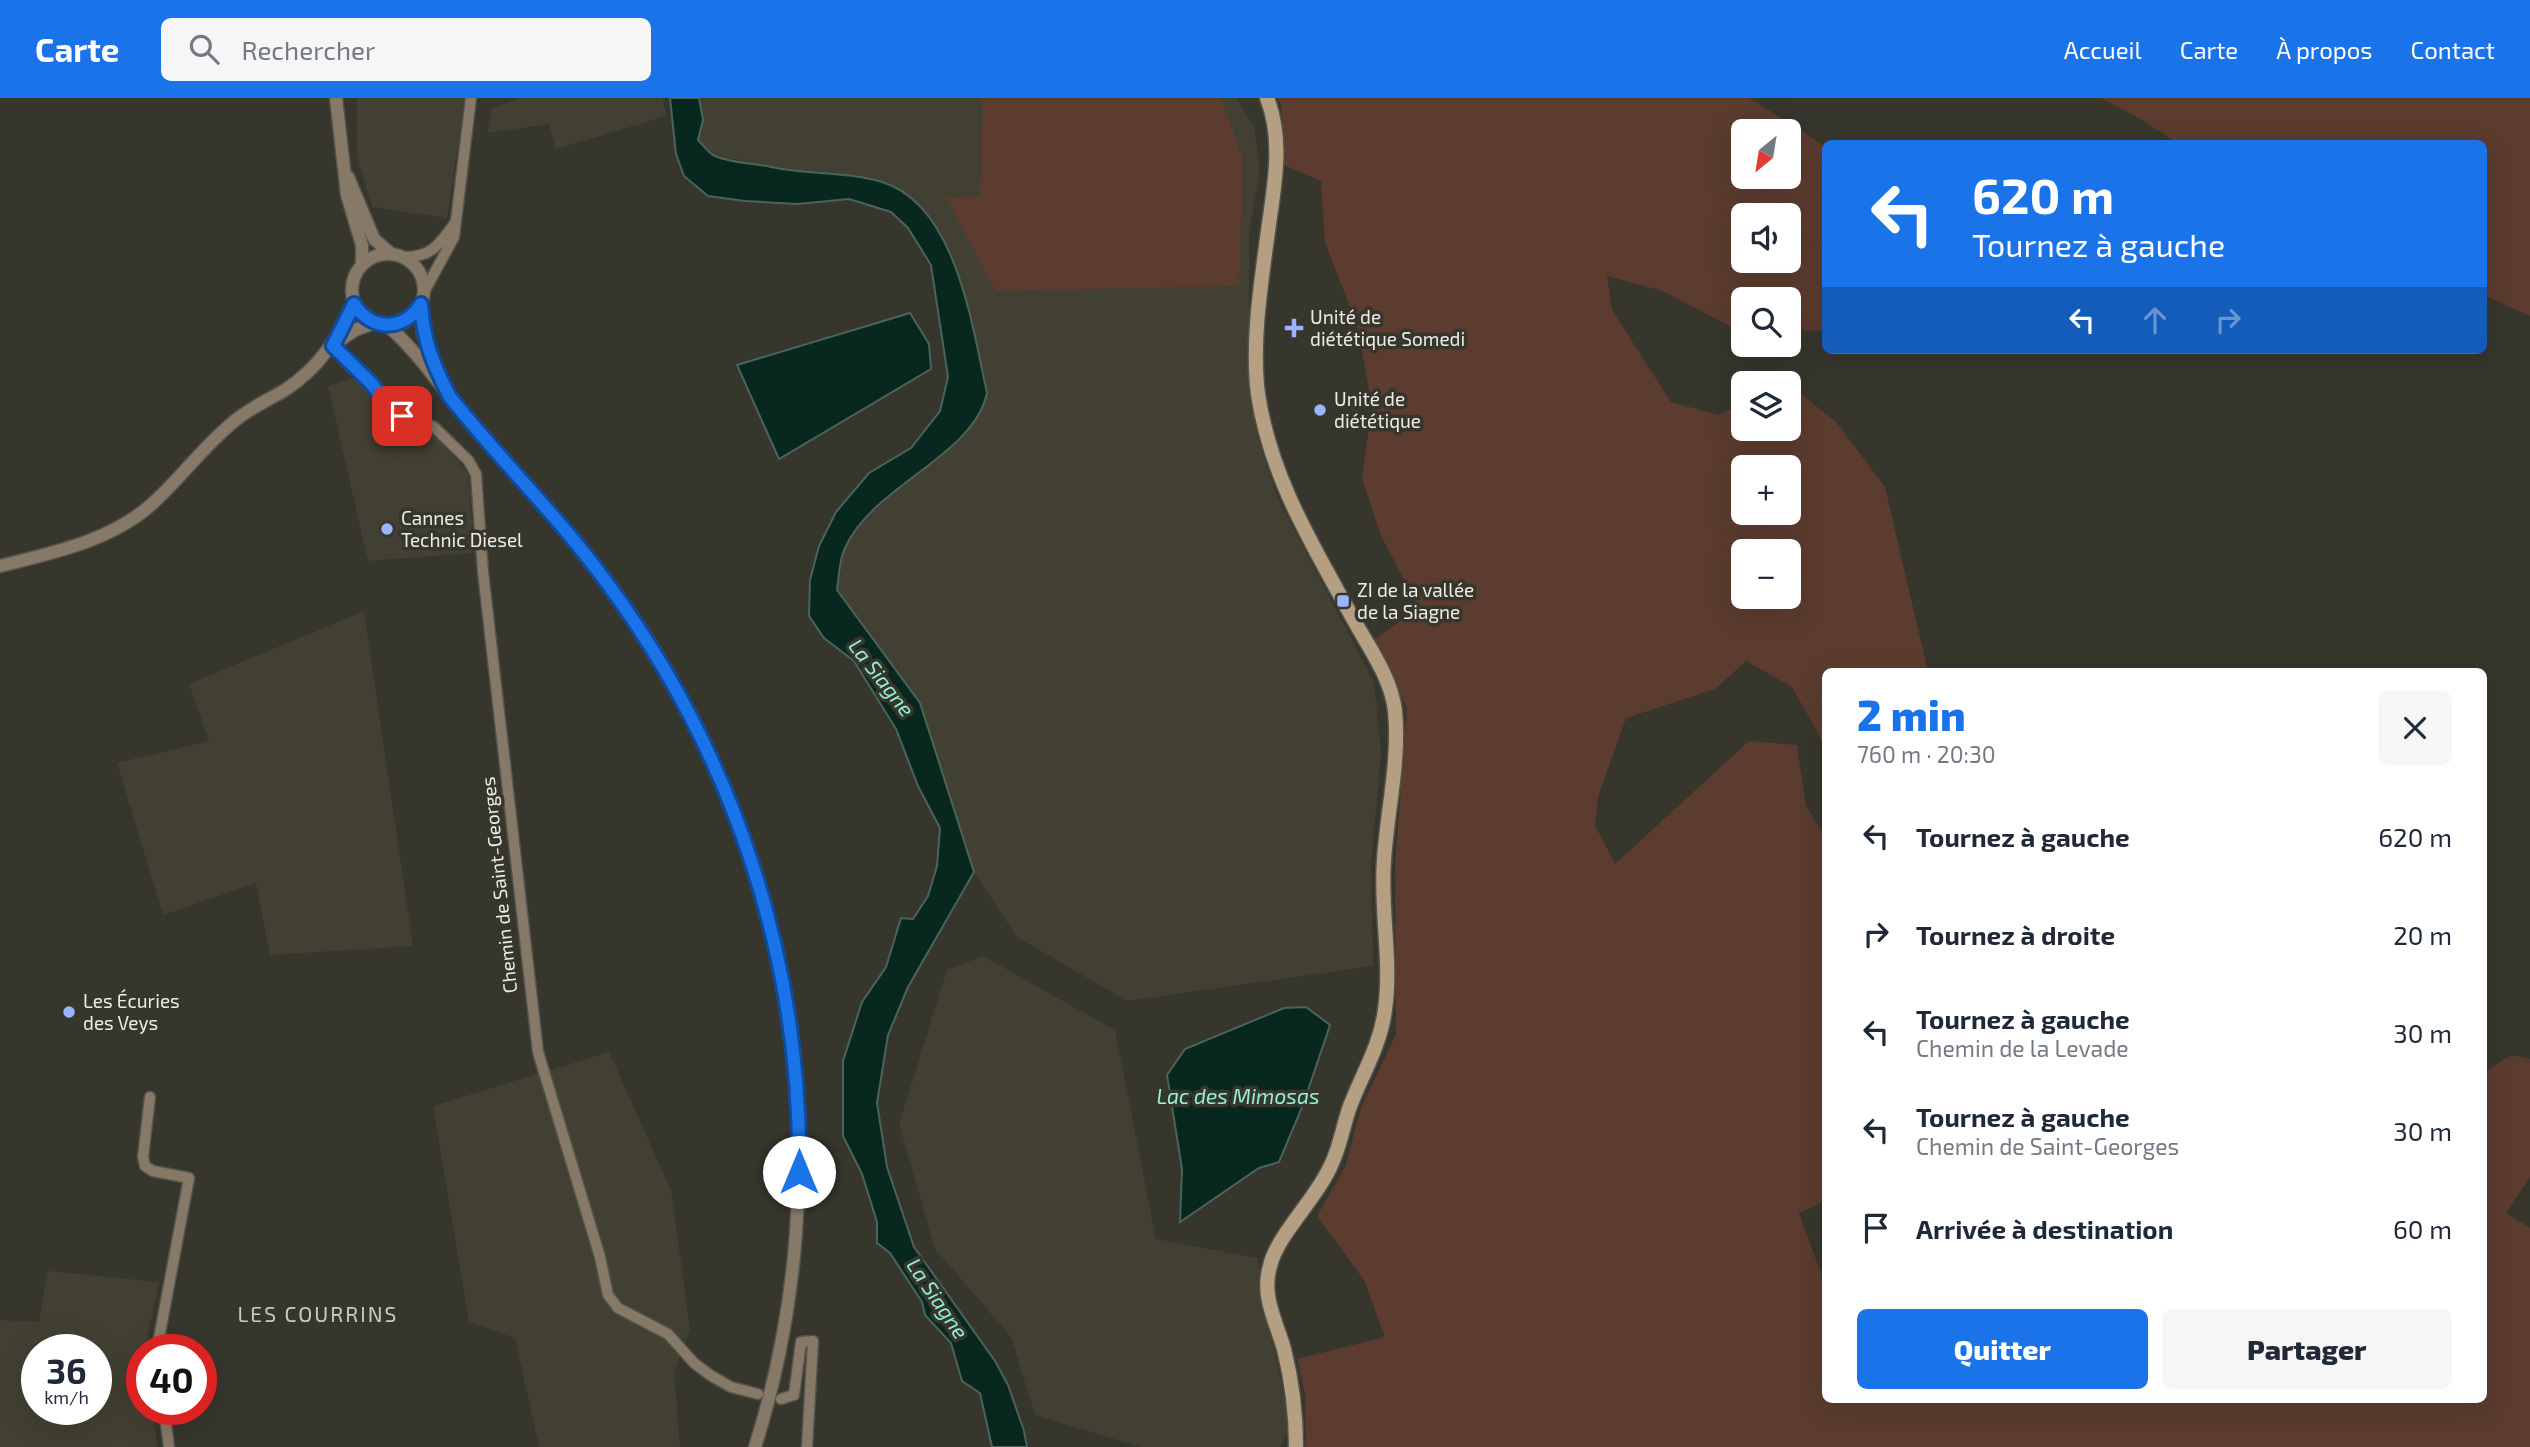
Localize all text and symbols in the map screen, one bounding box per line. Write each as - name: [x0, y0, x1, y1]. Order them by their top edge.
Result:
- search box: [161, 18, 651, 81]
- text: Carte: [35, 29, 119, 69]
- icon: search: [185, 30, 223, 68]
- text: Rechercher: [241, 34, 375, 65]
- text: Accueil: [2064, 35, 2142, 64]
- text: Carte: [2180, 35, 2238, 64]
- text: À propos: [2276, 35, 2373, 64]
- text: Contact: [2411, 35, 2495, 64]
- north arrow: [1731, 119, 1801, 189]
- map controls: [1731, 119, 1801, 609]
- text: 620 m: [1972, 165, 2114, 224]
- icon: left: [1857, 168, 1948, 259]
- button: sound: [1731, 203, 1801, 273]
- text: Tournez à gauche: [1972, 225, 2225, 263]
- button: search: [1731, 287, 1801, 357]
- icon: left: [2063, 301, 2101, 339]
- icon: ahead: [2136, 301, 2174, 339]
- icon: right: [2209, 301, 2247, 339]
- place label: Unité de diététique Somedi: [1310, 305, 1465, 350]
- marker: Unité de diététique Somedi: [1284, 318, 1304, 338]
- button: layers: [1731, 371, 1801, 441]
- pin: [372, 386, 432, 446]
- place label: Unité de diététique: [1334, 387, 1421, 432]
- icon: arrive: [383, 397, 421, 435]
- marker: Unité de diététique: [1312, 402, 1328, 418]
- button: +: [1731, 455, 1801, 525]
- place label: Cannes Technic Diesel: [401, 506, 523, 551]
- marker: Cannes Technic Diesel: [379, 521, 395, 537]
- button: −: [1731, 539, 1801, 609]
- place label: ZI de la vallée de la Siagne: [1357, 578, 1474, 623]
- marker: ZI de la vallée de la Siagne: [1335, 593, 1351, 609]
- water label: La Siagne: [844, 633, 920, 721]
- text: 2 min: [1857, 689, 1966, 739]
- button: close: [2378, 691, 2452, 765]
- text: 760 m · 20:30: [1857, 740, 1996, 768]
- street label: Chemin de Saint-Georges: [476, 776, 521, 994]
- icon: left: [1857, 817, 1895, 855]
- text: Tournez à gauche: [1916, 821, 2130, 852]
- text: 620 m: [2378, 821, 2452, 852]
- icon: right: [1857, 915, 1895, 953]
- text: Tournez à droite: [1916, 919, 2115, 950]
- text: 20 m: [2393, 919, 2452, 950]
- place label: Les Écuries des Veys: [83, 989, 180, 1034]
- text: Tournez à gauche: [1916, 1003, 2130, 1034]
- marker: Les Écuries des Veys: [61, 1004, 77, 1020]
- icon: left: [1857, 1013, 1895, 1051]
- text: 30 m: [2393, 1017, 2452, 1048]
- text: Chemin de la Levade: [1916, 1034, 2129, 1062]
- water label: Lac des Mimosas: [1156, 1083, 1320, 1108]
- text: Tournez à gauche: [1916, 1101, 2130, 1132]
- icon: left: [1857, 1111, 1895, 1149]
- text: 30 m: [2393, 1115, 2452, 1146]
- text: Chemin de Saint-Georges: [1916, 1132, 2179, 1160]
- position arrow: [762, 1135, 836, 1209]
- icon: arrive: [1857, 1209, 1895, 1247]
- text: Arrivée à destination: [1916, 1213, 2173, 1244]
- text: 60 m: [2393, 1213, 2452, 1244]
- water label: La Siagne: [902, 1253, 974, 1343]
- district label: LES COURRINS: [238, 1301, 398, 1326]
- button: Quitter: [1857, 1309, 2148, 1389]
- button: Partager: [2162, 1309, 2452, 1389]
- speed limit sign: 40: [126, 1334, 217, 1425]
- text: 36: [46, 1349, 87, 1391]
- text: km/h: [44, 1386, 89, 1408]

